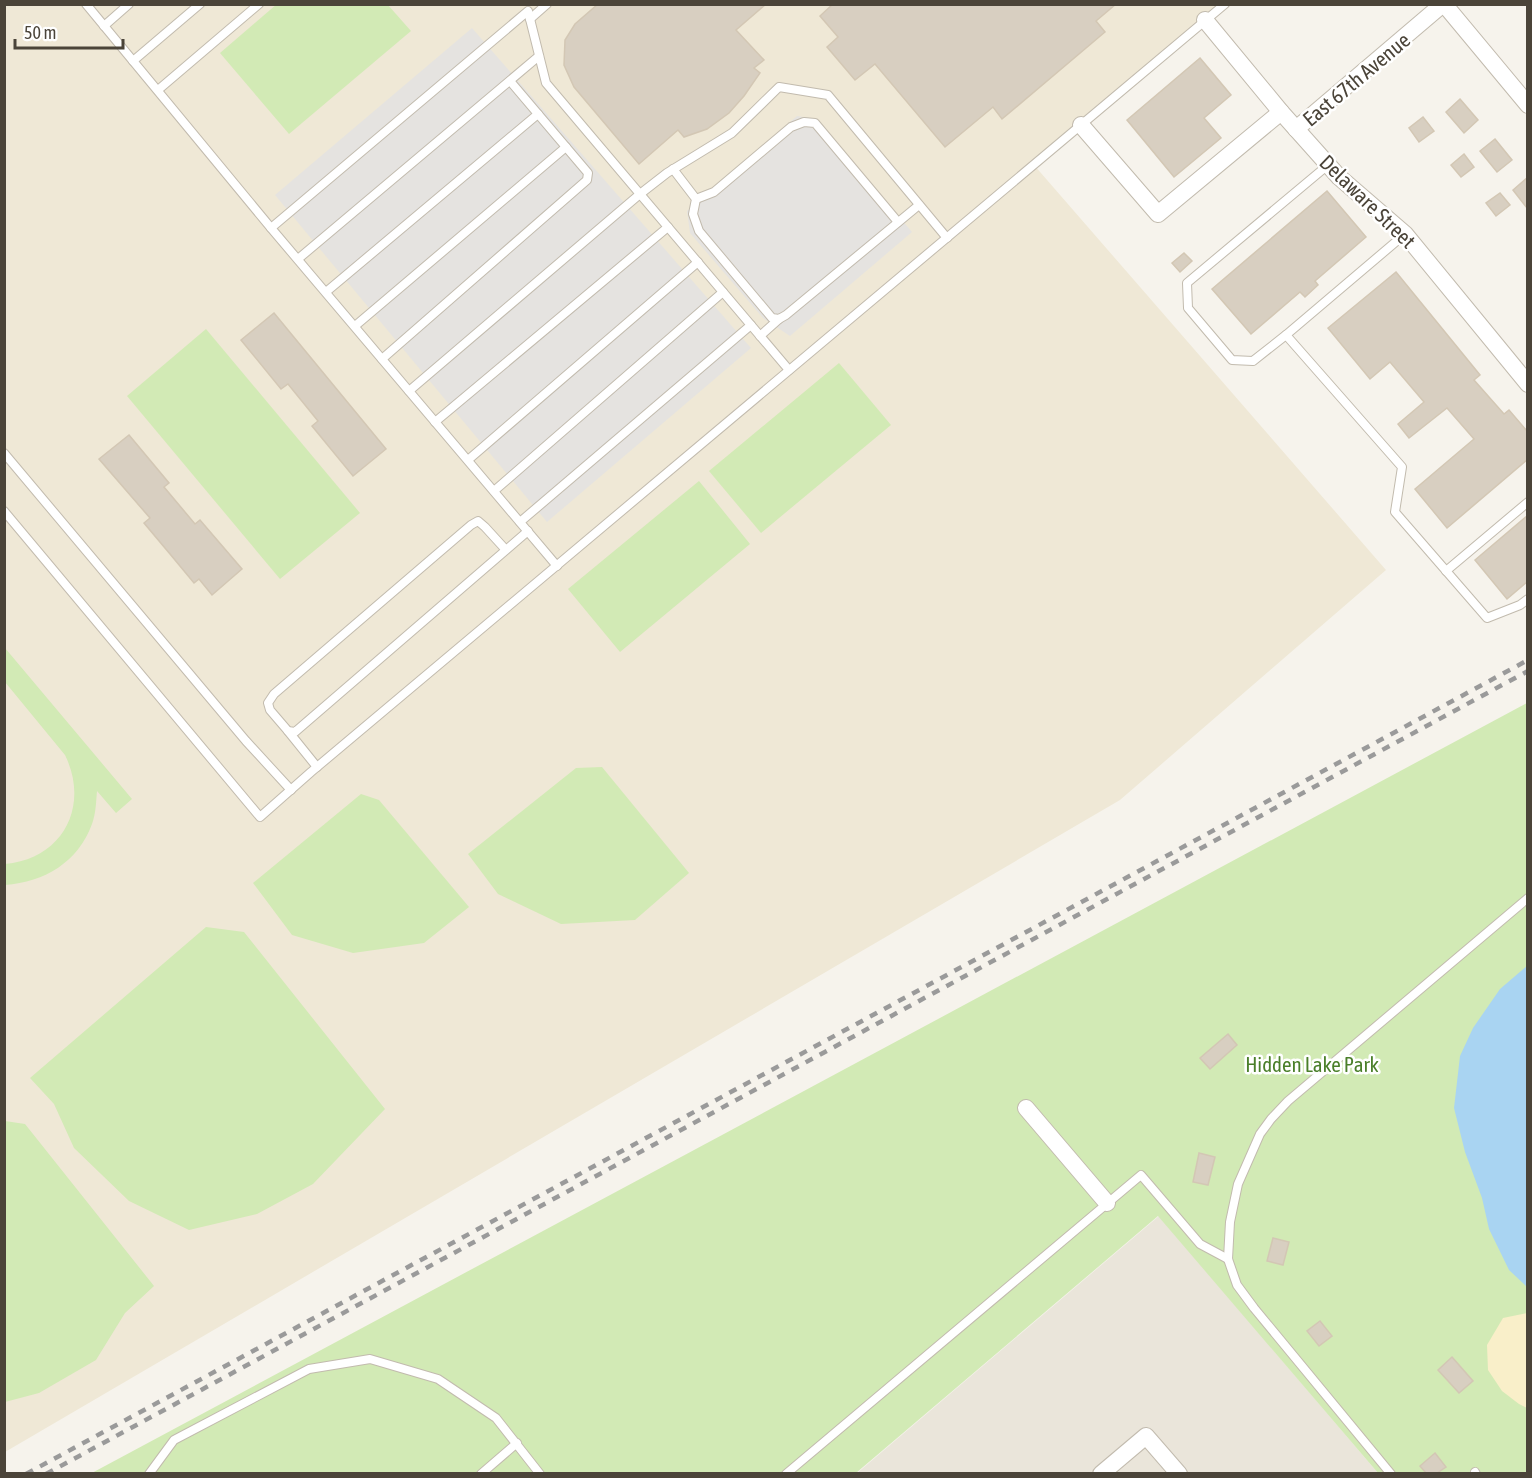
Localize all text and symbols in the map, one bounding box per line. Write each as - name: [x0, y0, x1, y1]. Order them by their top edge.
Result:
- scale bar: [15, 12, 123, 50]
- text: 50 m: [24, 22, 56, 43]
- street label: East 67th Avenue: [1298, 27, 1414, 131]
- street label: Delaware Street: [1315, 150, 1421, 252]
- park label: Hidden Lake Park: [1245, 1052, 1379, 1076]

